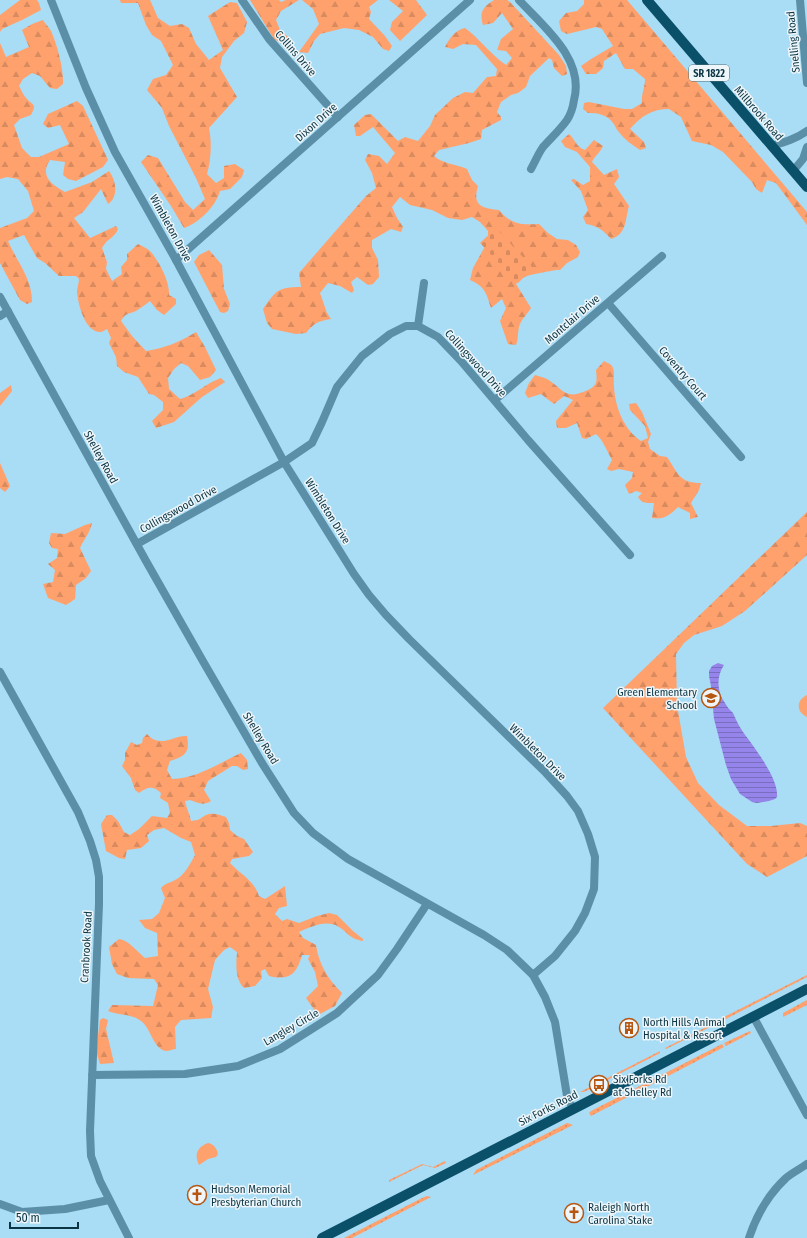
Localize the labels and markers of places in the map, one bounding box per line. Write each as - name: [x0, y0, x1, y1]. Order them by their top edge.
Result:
- place label: Green Elementary School: [617, 686, 697, 712]
- school or university icon: Green Elementary School: [700, 687, 722, 709]
- place label: North Hills Animal Hospital & Resort: [643, 1016, 725, 1042]
- building icon: North Hills Animal Hospital & Resort: [618, 1017, 640, 1039]
- place label: Six Forks Rd at Shelley Rd: [613, 1073, 672, 1099]
- bus stop icon: Six Forks Rd at Shelley Rd: [588, 1074, 610, 1096]
- place label: Hudson Memorial Presbyterian Church: [211, 1183, 301, 1209]
- church icon: Hudson Memorial Presbyterian Church: [186, 1184, 208, 1206]
- place label: Raleigh North Carolina Stake: [588, 1201, 652, 1227]
- church icon: Raleigh North Carolina Stake: [563, 1202, 585, 1224]

